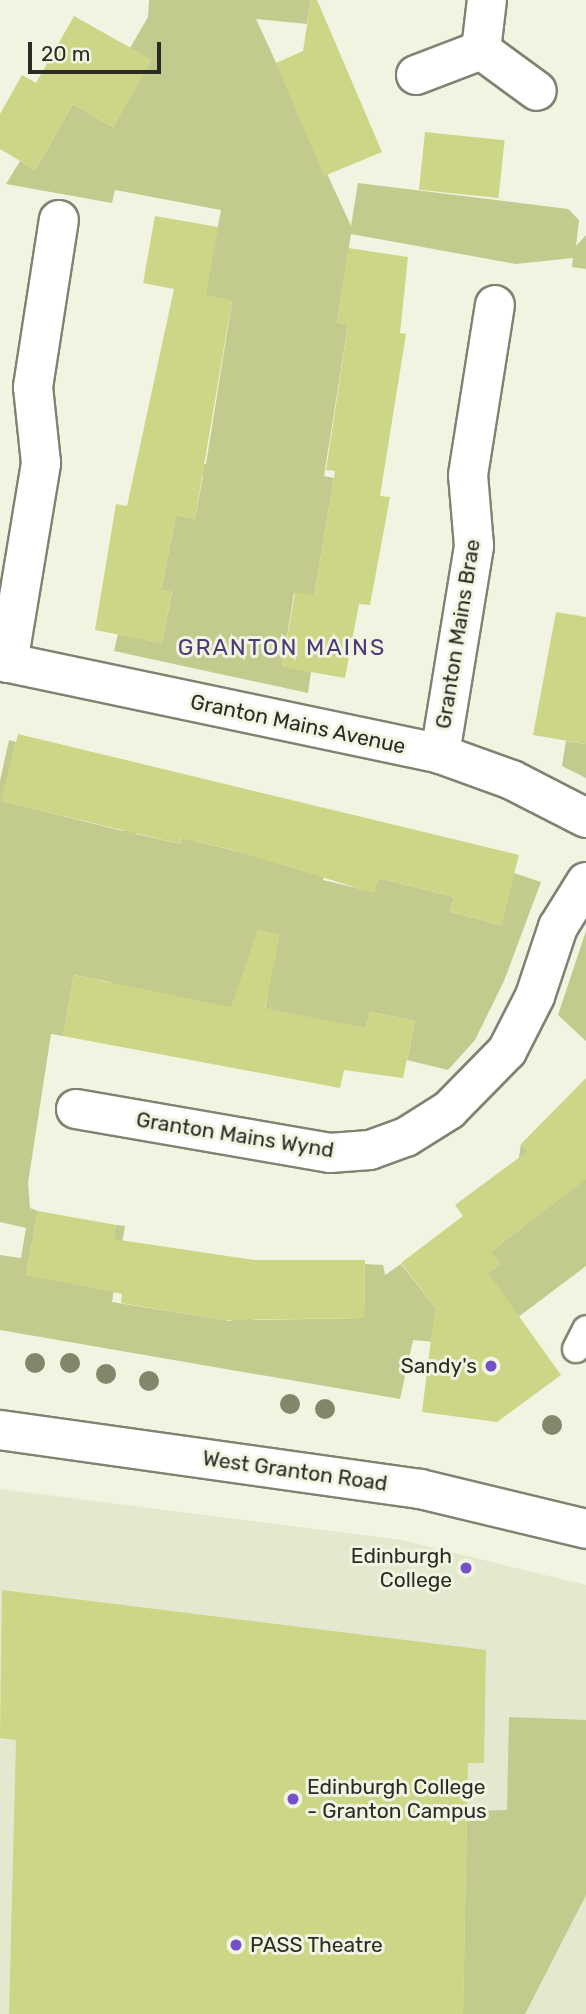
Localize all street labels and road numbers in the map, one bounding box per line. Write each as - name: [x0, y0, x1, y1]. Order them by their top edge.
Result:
- street label: Granton Mains Brae: [431, 537, 485, 731]
- street label: Granton Mains Avenue: [188, 689, 408, 759]
- street label: Granton Mains Wynd: [134, 1107, 336, 1163]
- street label: West Granton Road: [201, 1446, 389, 1496]

